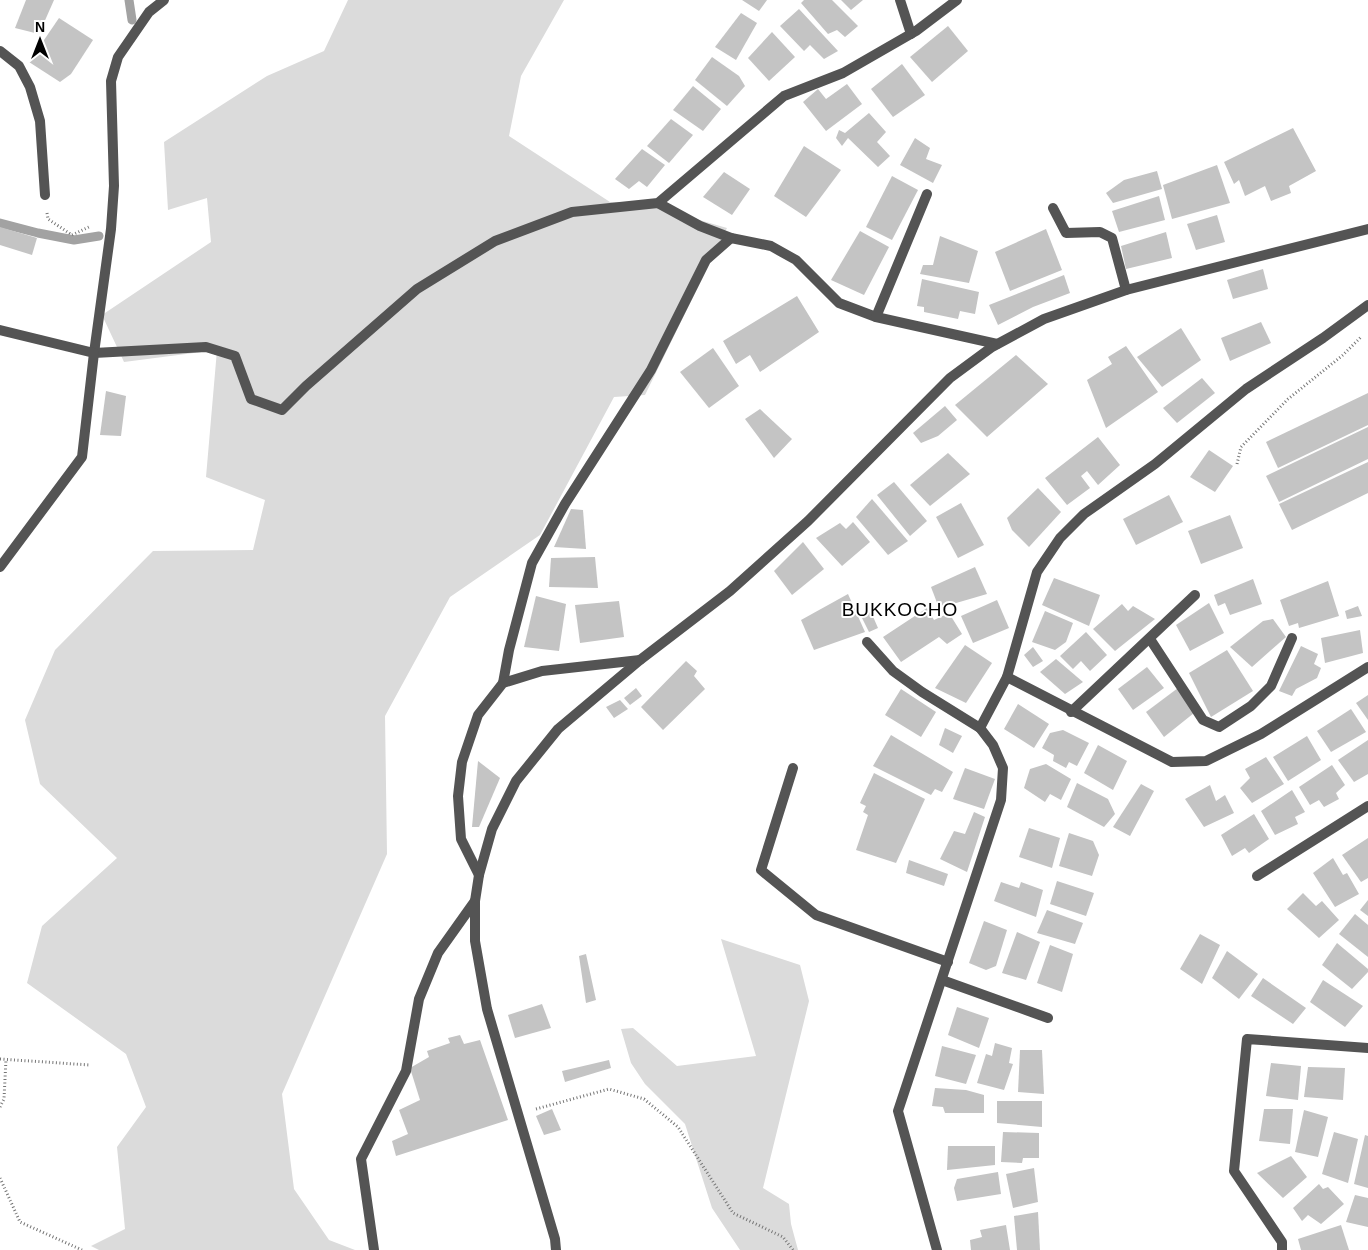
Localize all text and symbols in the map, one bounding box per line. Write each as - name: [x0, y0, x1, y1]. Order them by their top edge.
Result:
- north arrow: [15, 15, 65, 65]
- text: N: [35, 19, 45, 35]
- district label: BUKKOCHO: [842, 599, 958, 620]

